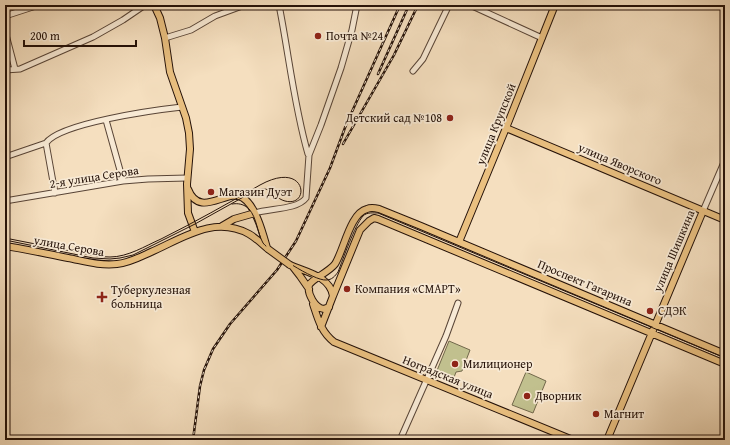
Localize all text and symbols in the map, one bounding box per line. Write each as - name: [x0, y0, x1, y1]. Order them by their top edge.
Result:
- scale bar: [24, 22, 136, 48]
- text: 200 m: [30, 27, 60, 44]
- place label: Почта №24: [326, 27, 384, 44]
- marker: Почта №24: [313, 31, 323, 41]
- street label: улица Крупской: [471, 80, 520, 168]
- place label: Детский сад №108: [345, 109, 442, 126]
- marker: Детский сад №108: [445, 113, 455, 123]
- street label: улица Яворского: [575, 138, 665, 189]
- street label: 2-я улица Серова: [48, 161, 140, 192]
- place label: Магазин Дуэт: [219, 183, 292, 200]
- marker: Магазин Дуэт: [206, 187, 216, 197]
- street label: улица Шишкина: [648, 207, 699, 295]
- street label: улица Серова: [31, 231, 106, 260]
- street label: Проспект Гагарина: [535, 255, 635, 310]
- place label: Компания «СМАРТ»: [355, 280, 461, 297]
- place label: Туберкулезная больница: [111, 281, 191, 312]
- marker: Компания «СМАРТ»: [342, 284, 352, 294]
- marker: Туберкулезная больница: [96, 291, 108, 303]
- place label: СДЭК: [658, 302, 687, 319]
- marker: СДЭК: [645, 306, 655, 316]
- street label: Ноградская улица: [400, 351, 496, 403]
- place label: Милиционер: [463, 355, 533, 372]
- marker: Милиционер: [450, 359, 460, 369]
- place label: Дворник: [534, 387, 582, 404]
- marker: Дворник: [522, 391, 532, 401]
- place label: Магнит: [604, 405, 644, 422]
- marker: Магнит: [591, 409, 601, 419]

